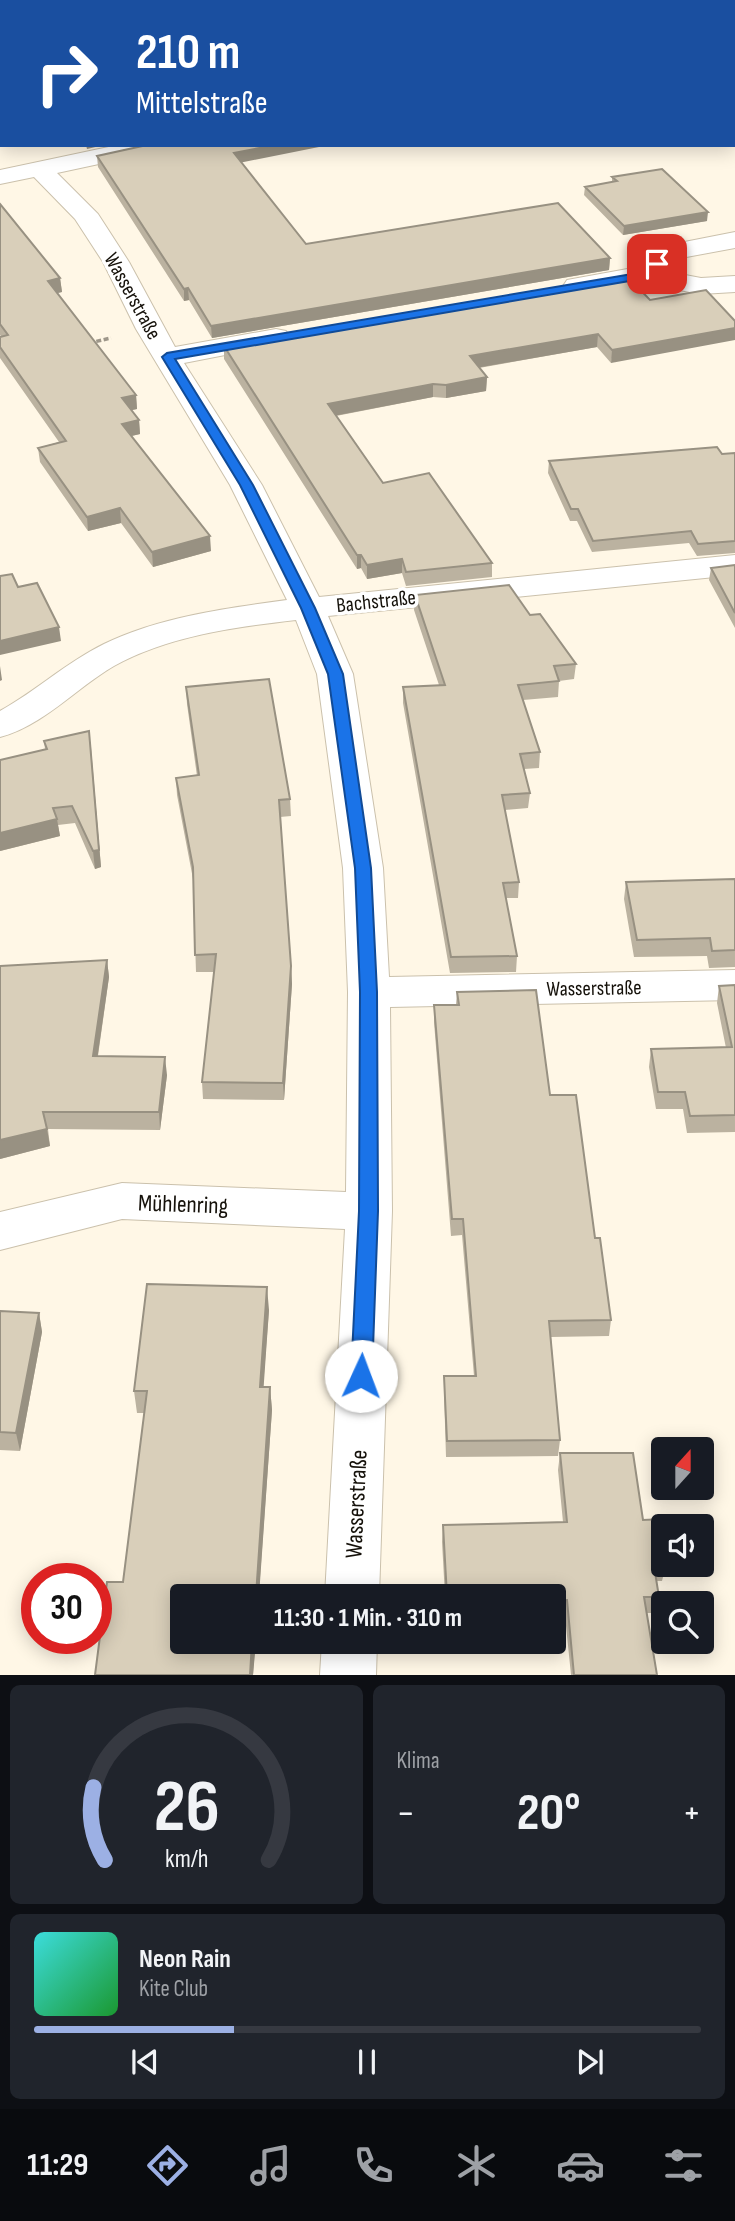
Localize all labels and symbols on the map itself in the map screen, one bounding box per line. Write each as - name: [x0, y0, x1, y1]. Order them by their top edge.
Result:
- pin: [627, 234, 687, 294]
- street label: Wasserstraße: [99, 249, 167, 344]
- street label: Bachstraße: [335, 585, 417, 618]
- street label: Wasserstraße: [546, 975, 642, 1002]
- street label: Mühlenring: [137, 1188, 229, 1221]
- position arrow: [324, 1339, 398, 1413]
- north arrow: [651, 1437, 714, 1500]
- street label: Wasserstraße: [339, 1449, 374, 1559]
- speed limit sign: 30: [21, 1563, 112, 1654]

